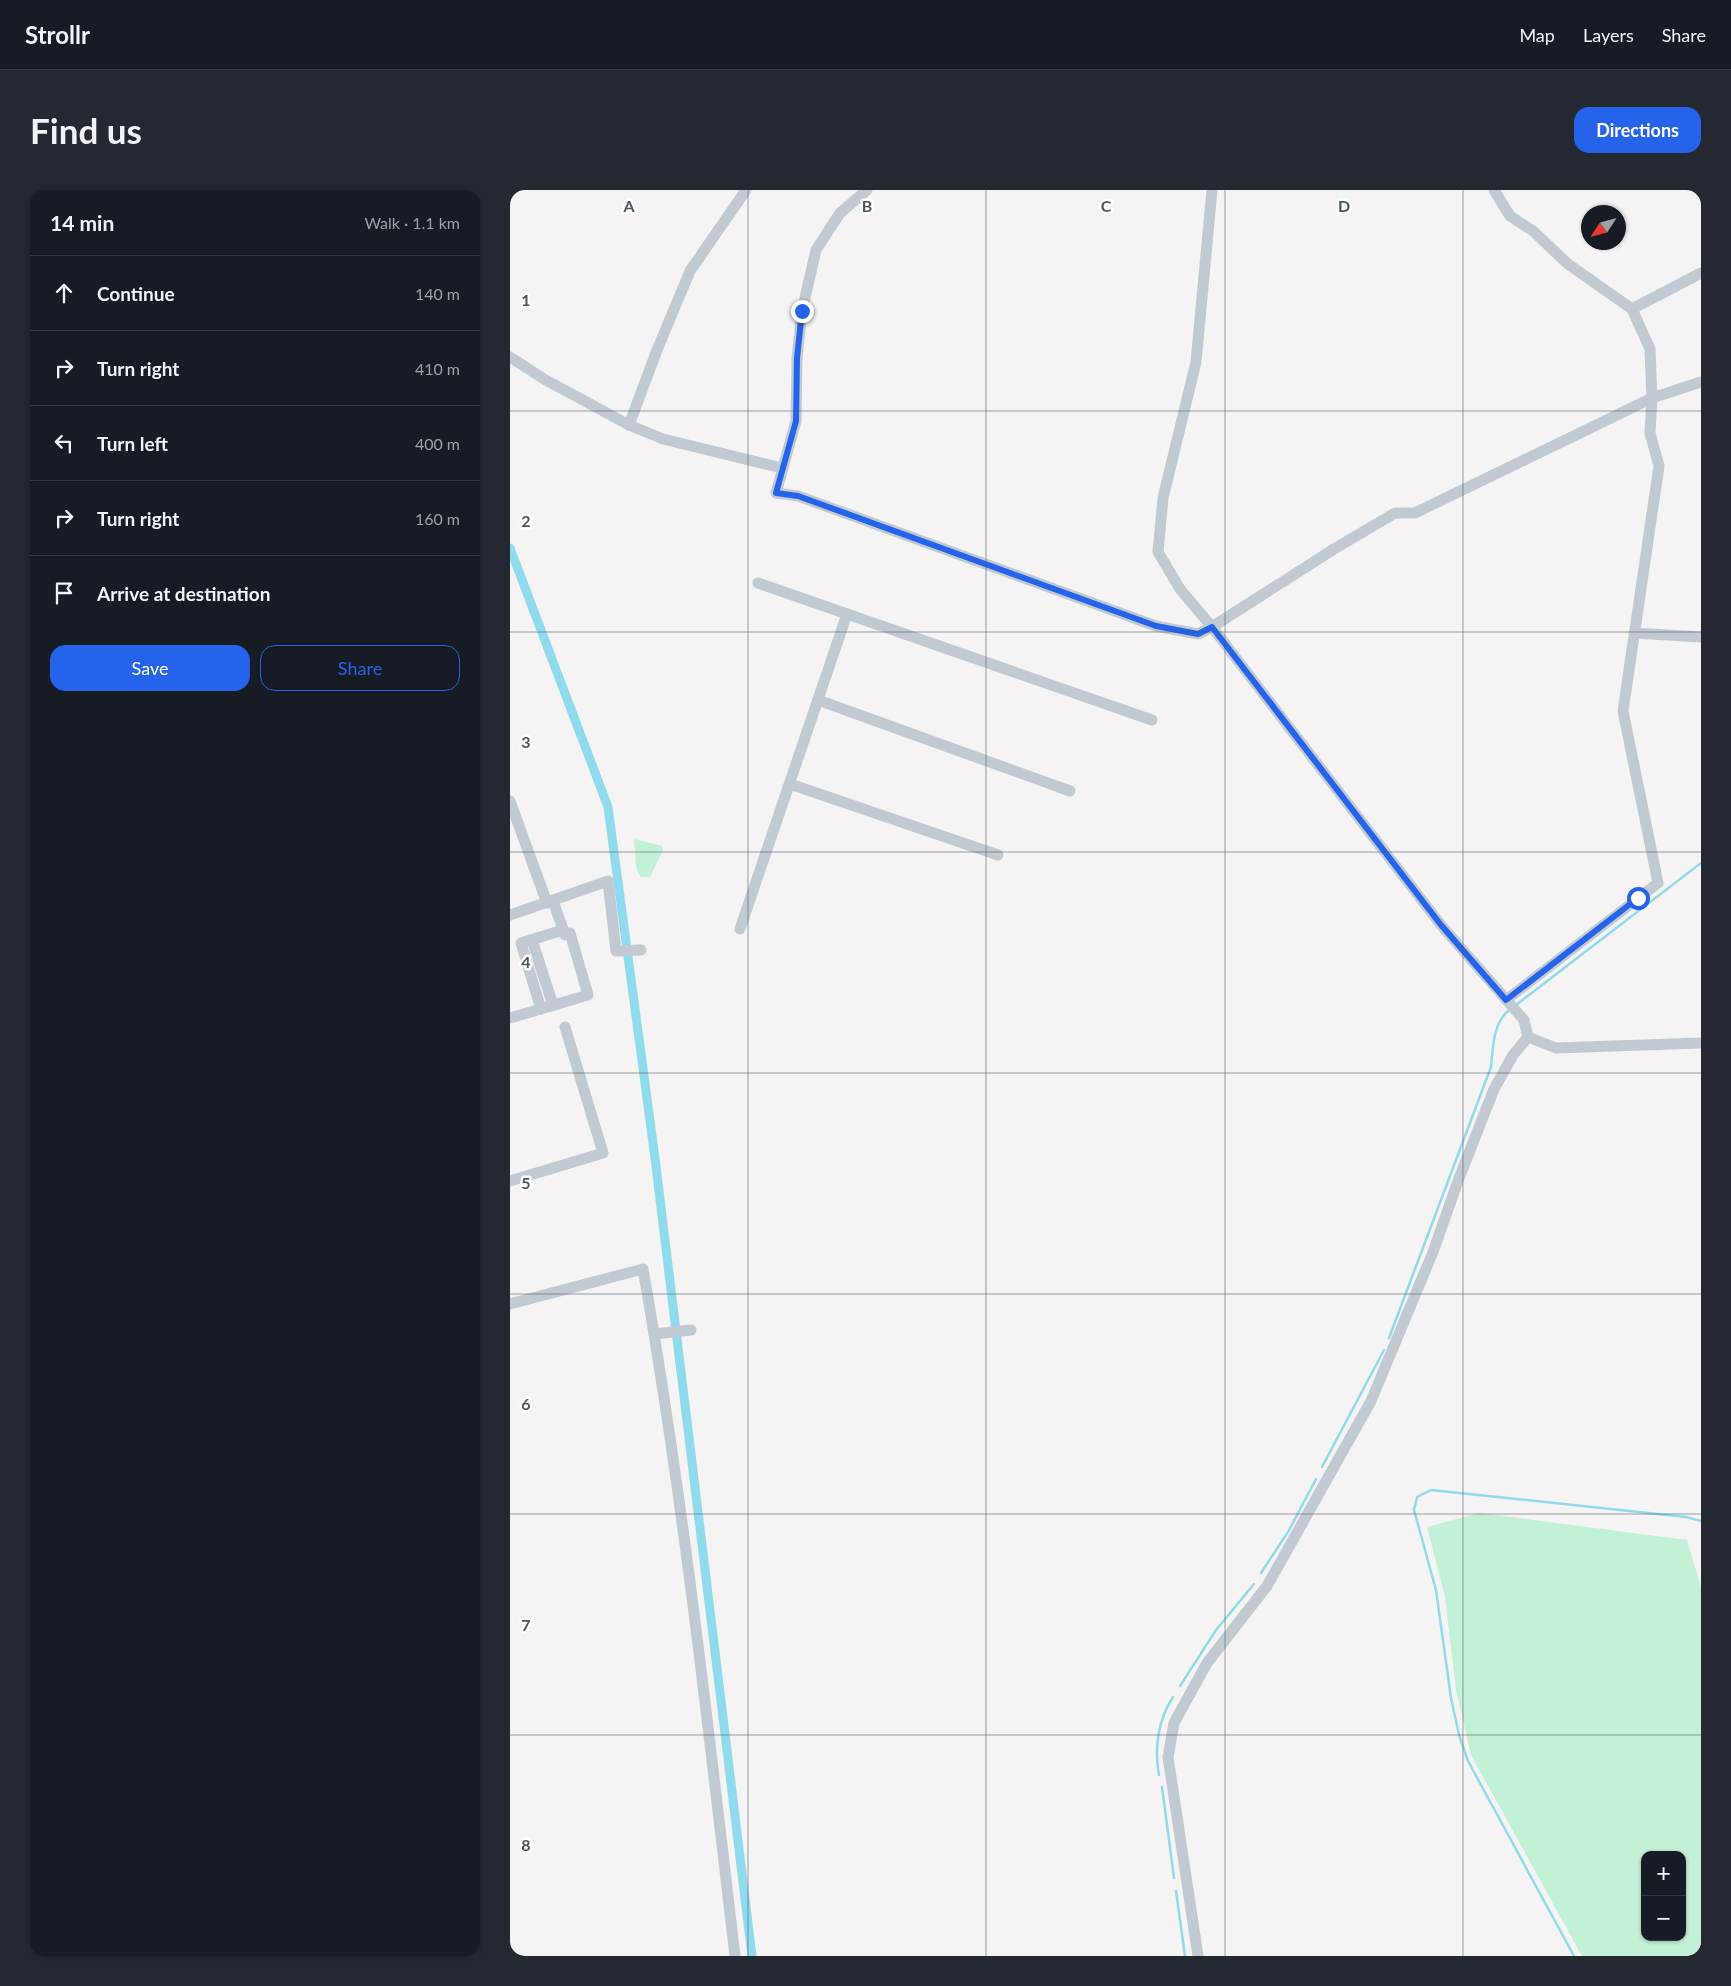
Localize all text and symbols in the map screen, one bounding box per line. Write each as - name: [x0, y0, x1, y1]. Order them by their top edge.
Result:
- text: Strollr: [25, 20, 90, 49]
- text: Map: [1519, 24, 1555, 46]
- text: Layers: [1583, 24, 1634, 46]
- text: Share: [1662, 24, 1706, 46]
- button: Directions: [1574, 107, 1701, 153]
- text: Find us: [30, 109, 142, 151]
- text: A: [622, 196, 635, 215]
- text: B: [862, 196, 872, 215]
- text: C: [1101, 196, 1112, 215]
- text: D: [1338, 196, 1350, 215]
- north arrow: [1581, 205, 1626, 250]
- text: 14 min: [50, 210, 114, 235]
- text: Walk · 1.1 km: [364, 213, 460, 232]
- icon: ahead: [50, 279, 78, 307]
- text: Continue: [97, 282, 175, 305]
- text: 140 m: [415, 284, 460, 303]
- text: 1: [521, 290, 531, 309]
- route end: [791, 300, 814, 323]
- icon: right: [50, 354, 78, 382]
- text: Turn right: [97, 357, 179, 380]
- text: 410 m: [415, 359, 460, 378]
- icon: left: [50, 429, 78, 457]
- text: Turn left: [97, 432, 168, 455]
- text: 400 m: [415, 434, 460, 453]
- icon: right: [50, 504, 78, 532]
- text: Turn right: [97, 507, 179, 530]
- text: 160 m: [415, 509, 460, 528]
- text: 2: [521, 511, 531, 530]
- icon: arrive: [50, 579, 78, 607]
- text: Arrive at destination: [97, 582, 270, 605]
- button: Save: [50, 645, 250, 691]
- button: Share: [260, 645, 460, 691]
- text: 3: [521, 732, 531, 751]
- route start: [1627, 887, 1650, 910]
- text: 4: [521, 952, 531, 971]
- text: 5: [521, 1173, 531, 1192]
- text: 6: [521, 1394, 531, 1413]
- text: 7: [521, 1615, 531, 1634]
- text: 8: [521, 1835, 531, 1854]
- map controls: [1641, 1851, 1686, 1941]
- button: +: [1641, 1851, 1686, 1896]
- button: −: [1641, 1896, 1686, 1941]

